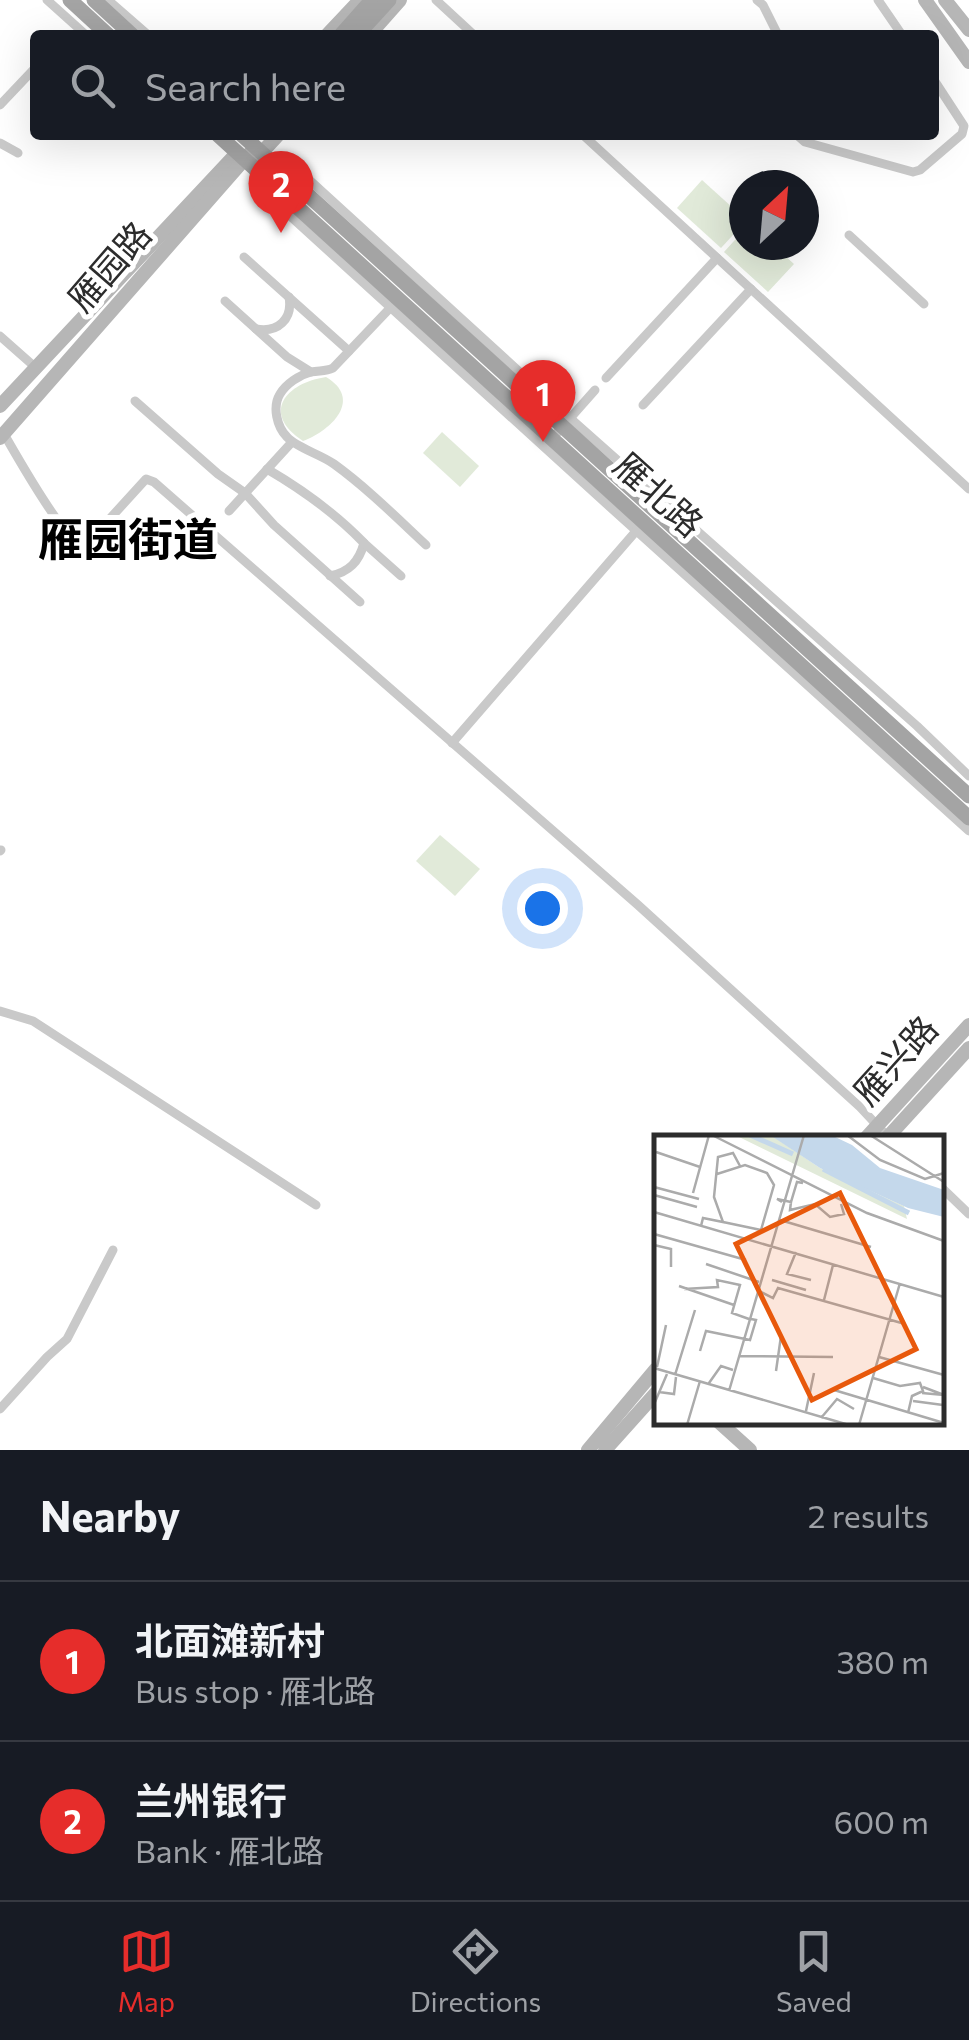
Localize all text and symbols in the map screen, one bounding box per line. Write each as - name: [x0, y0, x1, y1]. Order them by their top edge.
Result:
- search box: [30, 30, 939, 140]
- icon: search: [65, 58, 120, 113]
- text: Search here: [145, 62, 346, 109]
- pin: 2: [248, 150, 314, 233]
- north arrow: [729, 170, 819, 260]
- street label: 雁园路: [57, 212, 159, 319]
- pin: 1: [510, 360, 576, 442]
- street label: 雁北路: [606, 442, 713, 544]
- district label: 雁园街道: [38, 510, 218, 565]
- your location: [517, 883, 568, 934]
- street label: 雁兴路: [843, 1006, 945, 1113]
- inset map: [654, 1135, 944, 1425]
- text: Nearby: [40, 1489, 180, 1541]
- text: 2 results: [808, 1495, 929, 1535]
- text: 北面滩新村: [135, 1616, 325, 1663]
- text: 1: [65, 1641, 80, 1681]
- text: 380 m: [836, 1641, 929, 1681]
- text: Bus stop · 雁北路: [135, 1670, 375, 1710]
- text: 兰州银行: [135, 1776, 287, 1823]
- text: 2: [63, 1801, 82, 1841]
- text: 600 m: [834, 1801, 929, 1841]
- text: Bank · 雁北路: [135, 1830, 324, 1870]
- tab: Map: [117, 1924, 175, 2018]
- tab: Directions: [410, 1924, 541, 2018]
- tab: Saved: [776, 1924, 852, 2018]

